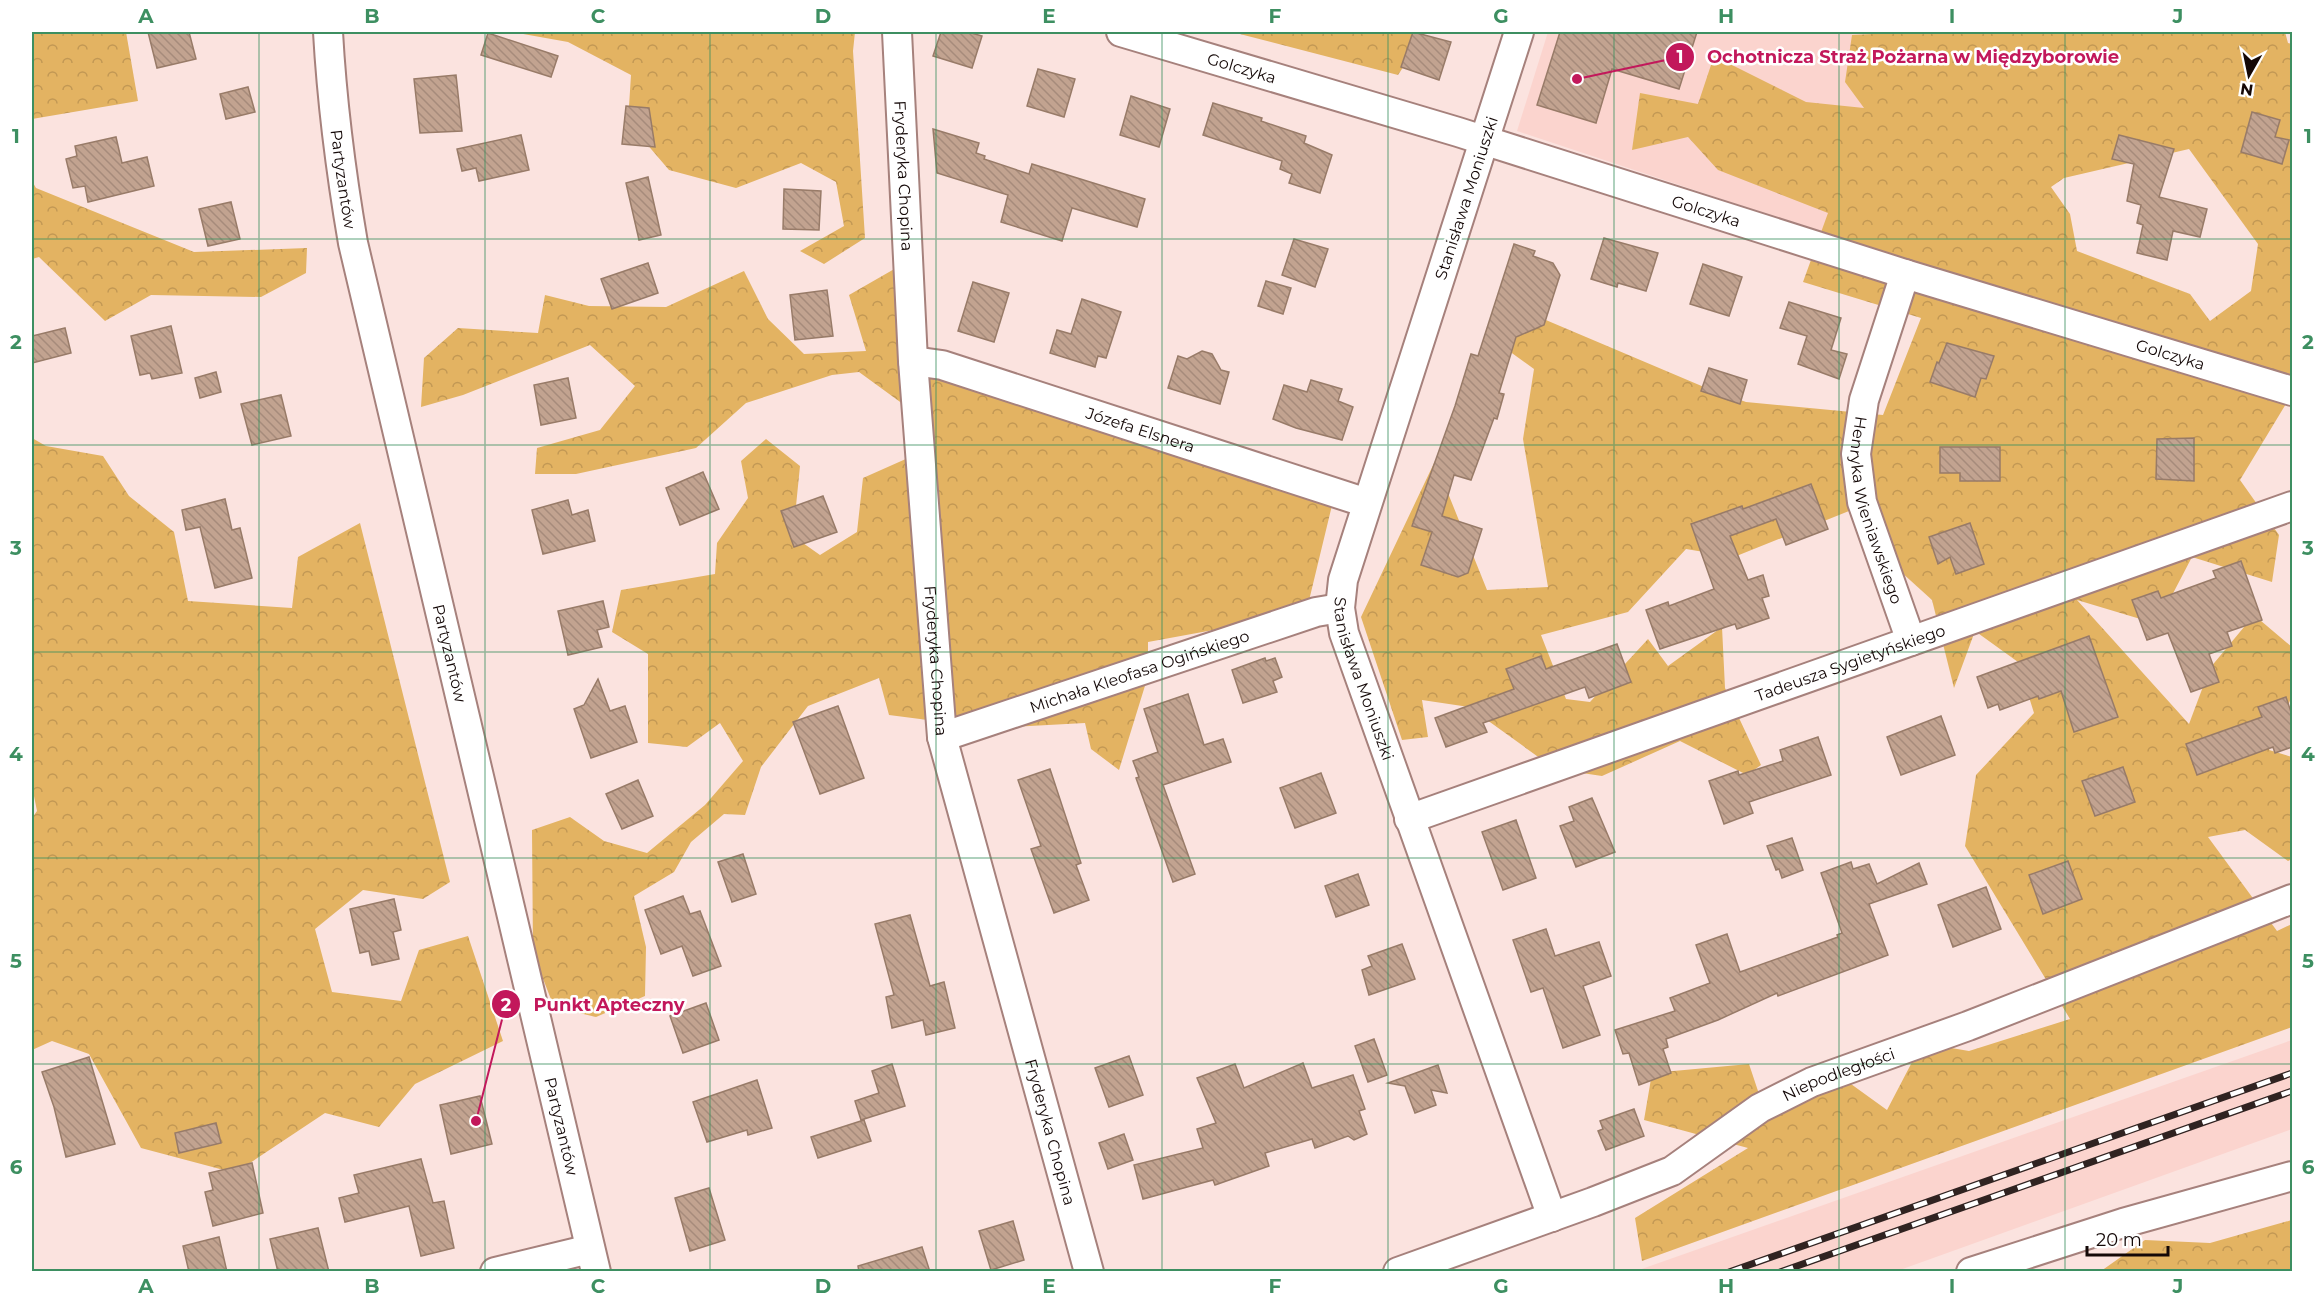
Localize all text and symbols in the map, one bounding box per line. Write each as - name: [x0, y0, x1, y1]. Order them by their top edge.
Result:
- text: A: [137, 4, 154, 28]
- text: B: [364, 4, 380, 28]
- text: C: [591, 4, 606, 28]
- text: D: [815, 4, 831, 28]
- text: E: [1042, 4, 1056, 28]
- text: F: [1269, 4, 1282, 28]
- text: G: [1493, 4, 1509, 28]
- text: H: [1718, 4, 1734, 28]
- text: I: [1949, 4, 1955, 28]
- text: J: [2172, 4, 2183, 28]
- callout: Ochotnicza Straż Pożarna w Międzyborowie: [1665, 39, 2132, 75]
- north arrow: [2219, 45, 2279, 105]
- text: 1: [1676, 46, 1684, 68]
- text: Ochotnicza Straż Pożarna w Międzyborowie: [1707, 46, 2119, 68]
- street label: Golczyka: [1205, 49, 1278, 88]
- text: N: [2239, 79, 2255, 100]
- street label: Fryderyka Chopina: [890, 100, 917, 252]
- street label: Stanisława Moniuszki: [1431, 114, 1502, 282]
- text: 1: [12, 124, 20, 148]
- text: 1: [2304, 124, 2312, 148]
- street label: Partyzantów: [327, 128, 359, 230]
- street label: Golczyka: [1669, 192, 1743, 231]
- text: 2: [10, 330, 22, 354]
- text: 2: [2302, 330, 2314, 354]
- street label: Golczyka: [2134, 335, 2207, 374]
- street label: Józefa Elsnera: [1083, 403, 1197, 456]
- street label: Henryka Wieniawskiego: [1846, 415, 1906, 607]
- text: 3: [9, 536, 22, 560]
- text: 3: [2301, 536, 2314, 560]
- street label: Fryderyka Chopina: [920, 585, 951, 737]
- street label: Stanisława Moniuszki: [1330, 596, 1398, 763]
- street label: Partyzantów: [429, 602, 470, 704]
- street label: Tadeusza Sygietyńskiego: [1753, 621, 1948, 706]
- street label: Michała Kleofasa Ogińskiego: [1027, 626, 1252, 717]
- text: 4: [9, 742, 23, 766]
- text: 4: [2301, 742, 2315, 766]
- text: 5: [10, 949, 22, 973]
- text: 5: [2302, 949, 2314, 973]
- callout: Punkt Apteczny: [491, 986, 696, 1022]
- text: 2: [501, 994, 512, 1016]
- text: Punkt Apteczny: [533, 994, 685, 1016]
- street label: Niepodległości: [1779, 1044, 1897, 1105]
- street label: Fryderyka Chopina: [1021, 1057, 1079, 1207]
- street label: Partyzantów: [540, 1075, 582, 1177]
- text: 6: [10, 1155, 23, 1179]
- text: 6: [2302, 1155, 2315, 1179]
- scale bar: [2087, 1219, 2168, 1257]
- text: 20 m: [2096, 1229, 2142, 1251]
- text: A: [137, 1274, 154, 1298]
- text: B: [364, 1274, 380, 1298]
- text: C: [591, 1274, 606, 1298]
- text: D: [815, 1274, 831, 1298]
- text: E: [1042, 1274, 1056, 1298]
- text: F: [1269, 1274, 1282, 1298]
- text: G: [1493, 1274, 1509, 1298]
- text: H: [1718, 1274, 1734, 1298]
- text: I: [1949, 1274, 1955, 1298]
- text: J: [2172, 1274, 2183, 1298]

